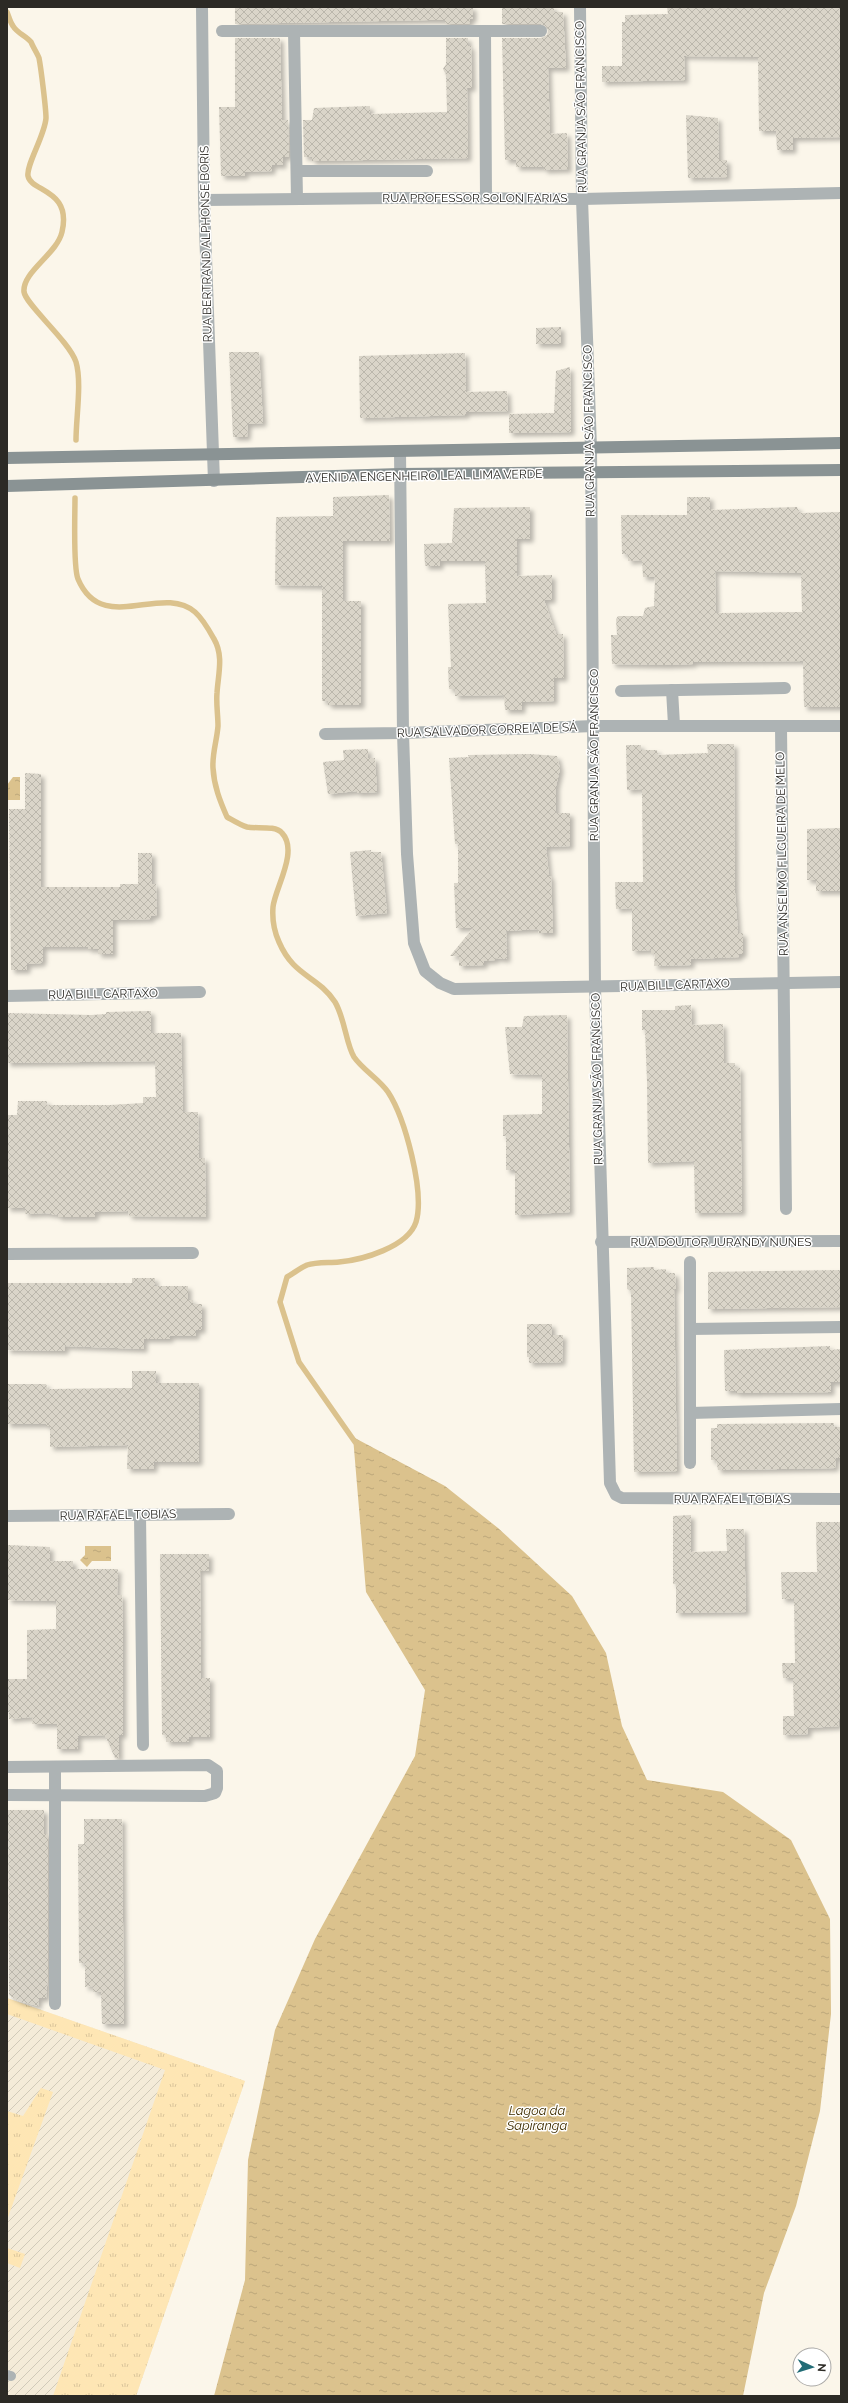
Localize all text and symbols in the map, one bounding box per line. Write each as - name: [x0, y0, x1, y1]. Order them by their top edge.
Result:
- street label: RUA GRANJA SÃO FRANCISCO: [572, 21, 590, 193]
- street label: RUA BERTRAND ALPHONSE BORIS: [197, 146, 215, 342]
- street label: RUA PROFESSOR SOLON FARIAS: [382, 191, 568, 205]
- street label: RUA GRANJA SÃO FRANCISCO: [580, 345, 598, 517]
- street label: AVENIDA ENGENHEIRO LEAL LIMA VERDE: [305, 467, 543, 485]
- street label: RUA GRANJA SÃO FRANCISCO: [587, 669, 601, 841]
- street label: RUA SALVADOR CORREIA DE SÁ: [397, 720, 577, 740]
- street label: RUA ANSELMO FILGUEIRA DE MELO: [773, 752, 791, 956]
- street label: RUA BILL CARTAXO: [620, 976, 730, 994]
- street label: RUA BILL CARTAXO: [48, 986, 158, 1002]
- street label: RUA GRANJA SÃO FRANCISCO: [588, 993, 606, 1165]
- street label: RUA DOUTOR JURANDY NUNES: [630, 1235, 812, 1249]
- street label: RUA RAFAEL TOBIAS: [674, 1492, 790, 1506]
- street label: RUA RAFAEL TOBIAS: [60, 1507, 176, 1523]
- water label: Lagoa da Sapiranga: [506, 2103, 568, 2133]
- north arrow: [792, 2347, 832, 2387]
- text: N: [815, 2363, 828, 2372]

